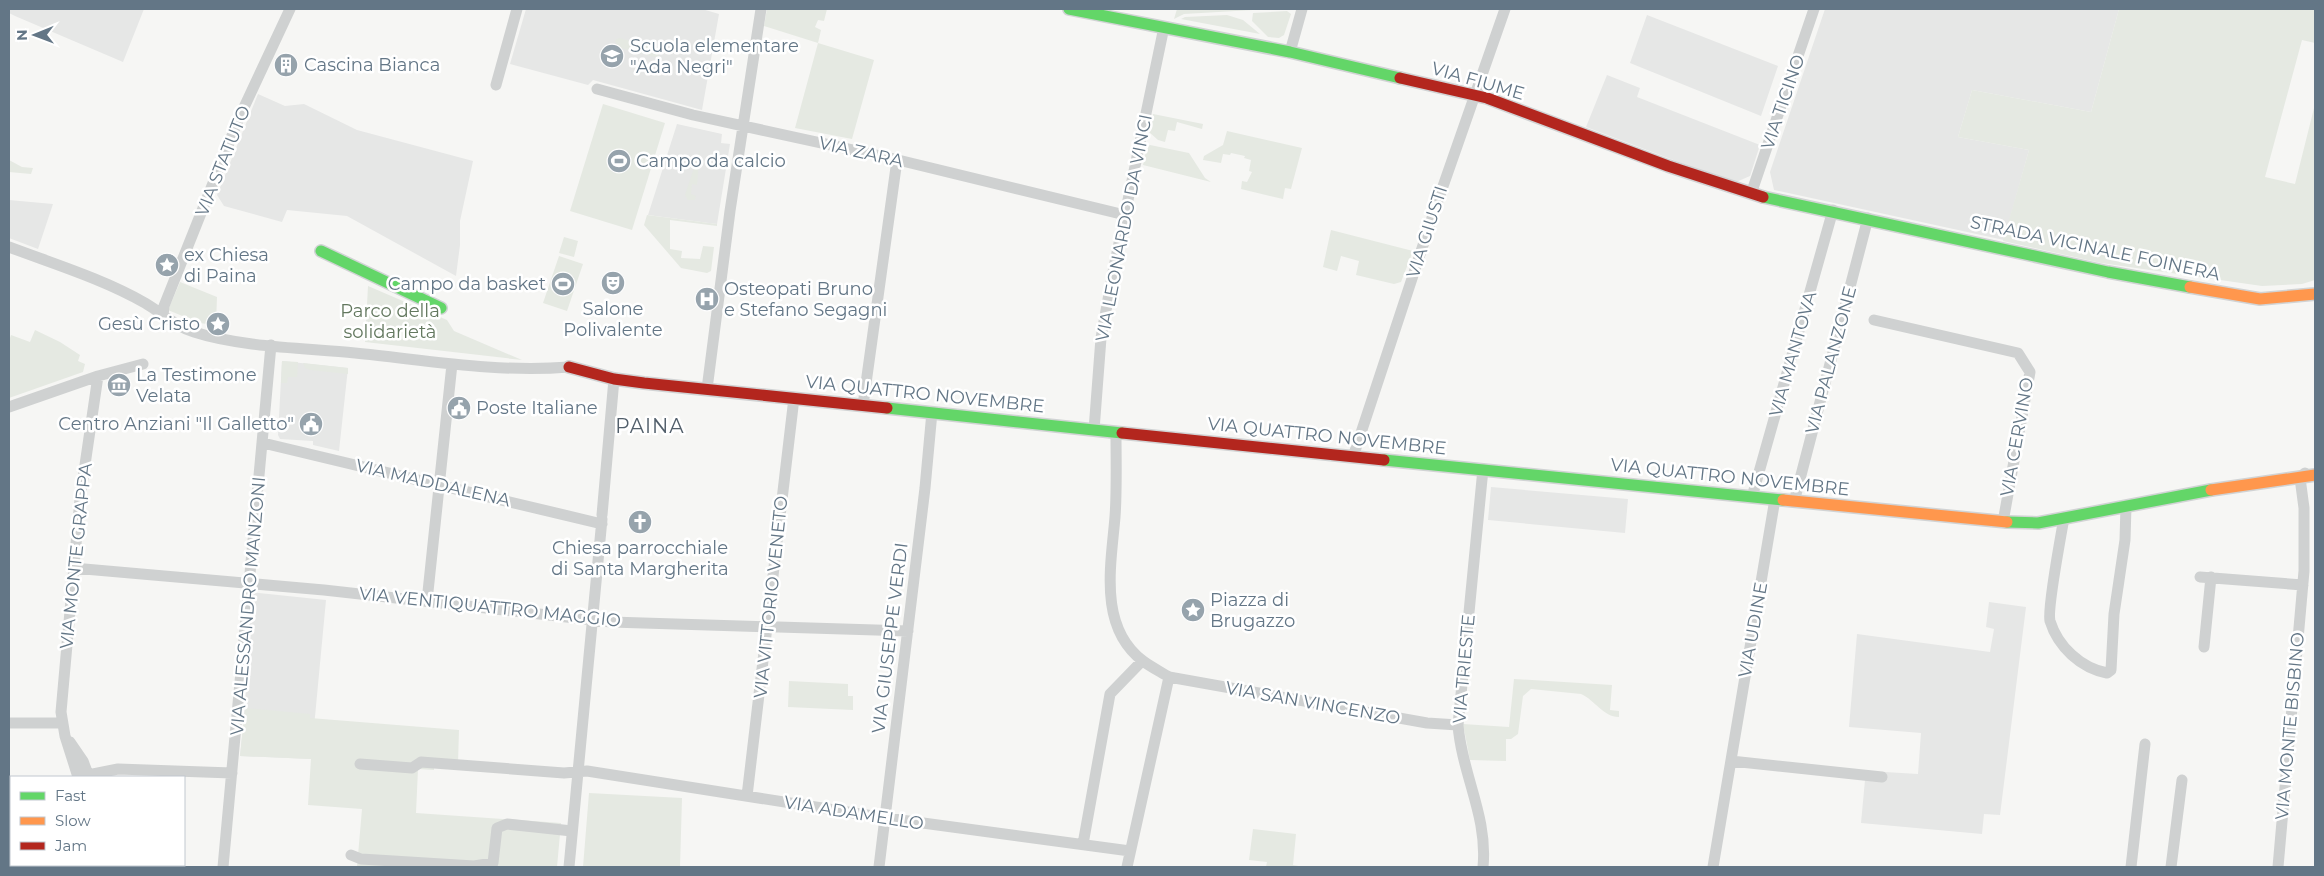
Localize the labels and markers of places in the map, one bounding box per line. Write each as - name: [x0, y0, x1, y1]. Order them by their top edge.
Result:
- place label: Scuola elementare "Ada Negri": [630, 35, 799, 78]
- school or university icon: Scuola elementare "Ada Negri": [599, 43, 625, 69]
- building icon: Cascina Bianca: [273, 52, 299, 78]
- place label: Cascina Bianca: [304, 54, 440, 76]
- sports icon: Campo da calcio: [606, 148, 632, 174]
- place label: Campo da calcio: [636, 150, 786, 172]
- place label: ex Chiesa di Paina: [184, 244, 269, 287]
- place icon: ex Chiesa di Paina: [154, 252, 180, 278]
- theatre icon: Salone Polivalente: [600, 270, 626, 296]
- sports icon: Campo da basket: [550, 271, 576, 297]
- place label: Campo da basket: [388, 273, 546, 295]
- place label: Osteopati Bruno e Stefano Segagni: [724, 278, 887, 321]
- hospital icon: Osteopati Bruno e Stefano Segagni: [694, 286, 720, 312]
- place label: Salone Polivalente: [563, 298, 663, 341]
- place icon: Gesù Cristo: [205, 311, 231, 337]
- place label: Gesù Cristo: [98, 313, 200, 335]
- place label: La Testimone Velata: [136, 364, 257, 407]
- museum icon: La Testimone Velata: [106, 372, 132, 398]
- public building icon: Poste Italiane: [446, 395, 472, 421]
- place label: Poste Italiane: [476, 397, 598, 419]
- public building icon: Centro Anziani "Il Galletto": [298, 411, 324, 437]
- place label: Centro Anziani "Il Galletto": [58, 413, 294, 435]
- church icon: Chiesa parrocchiale di Santa Margherita: [627, 509, 653, 535]
- place label: Chiesa parrocchiale di Santa Margherita: [551, 537, 729, 580]
- place label: Piazza di Brugazzo: [1210, 589, 1295, 632]
- place icon: Piazza di Brugazzo: [1180, 597, 1206, 623]

